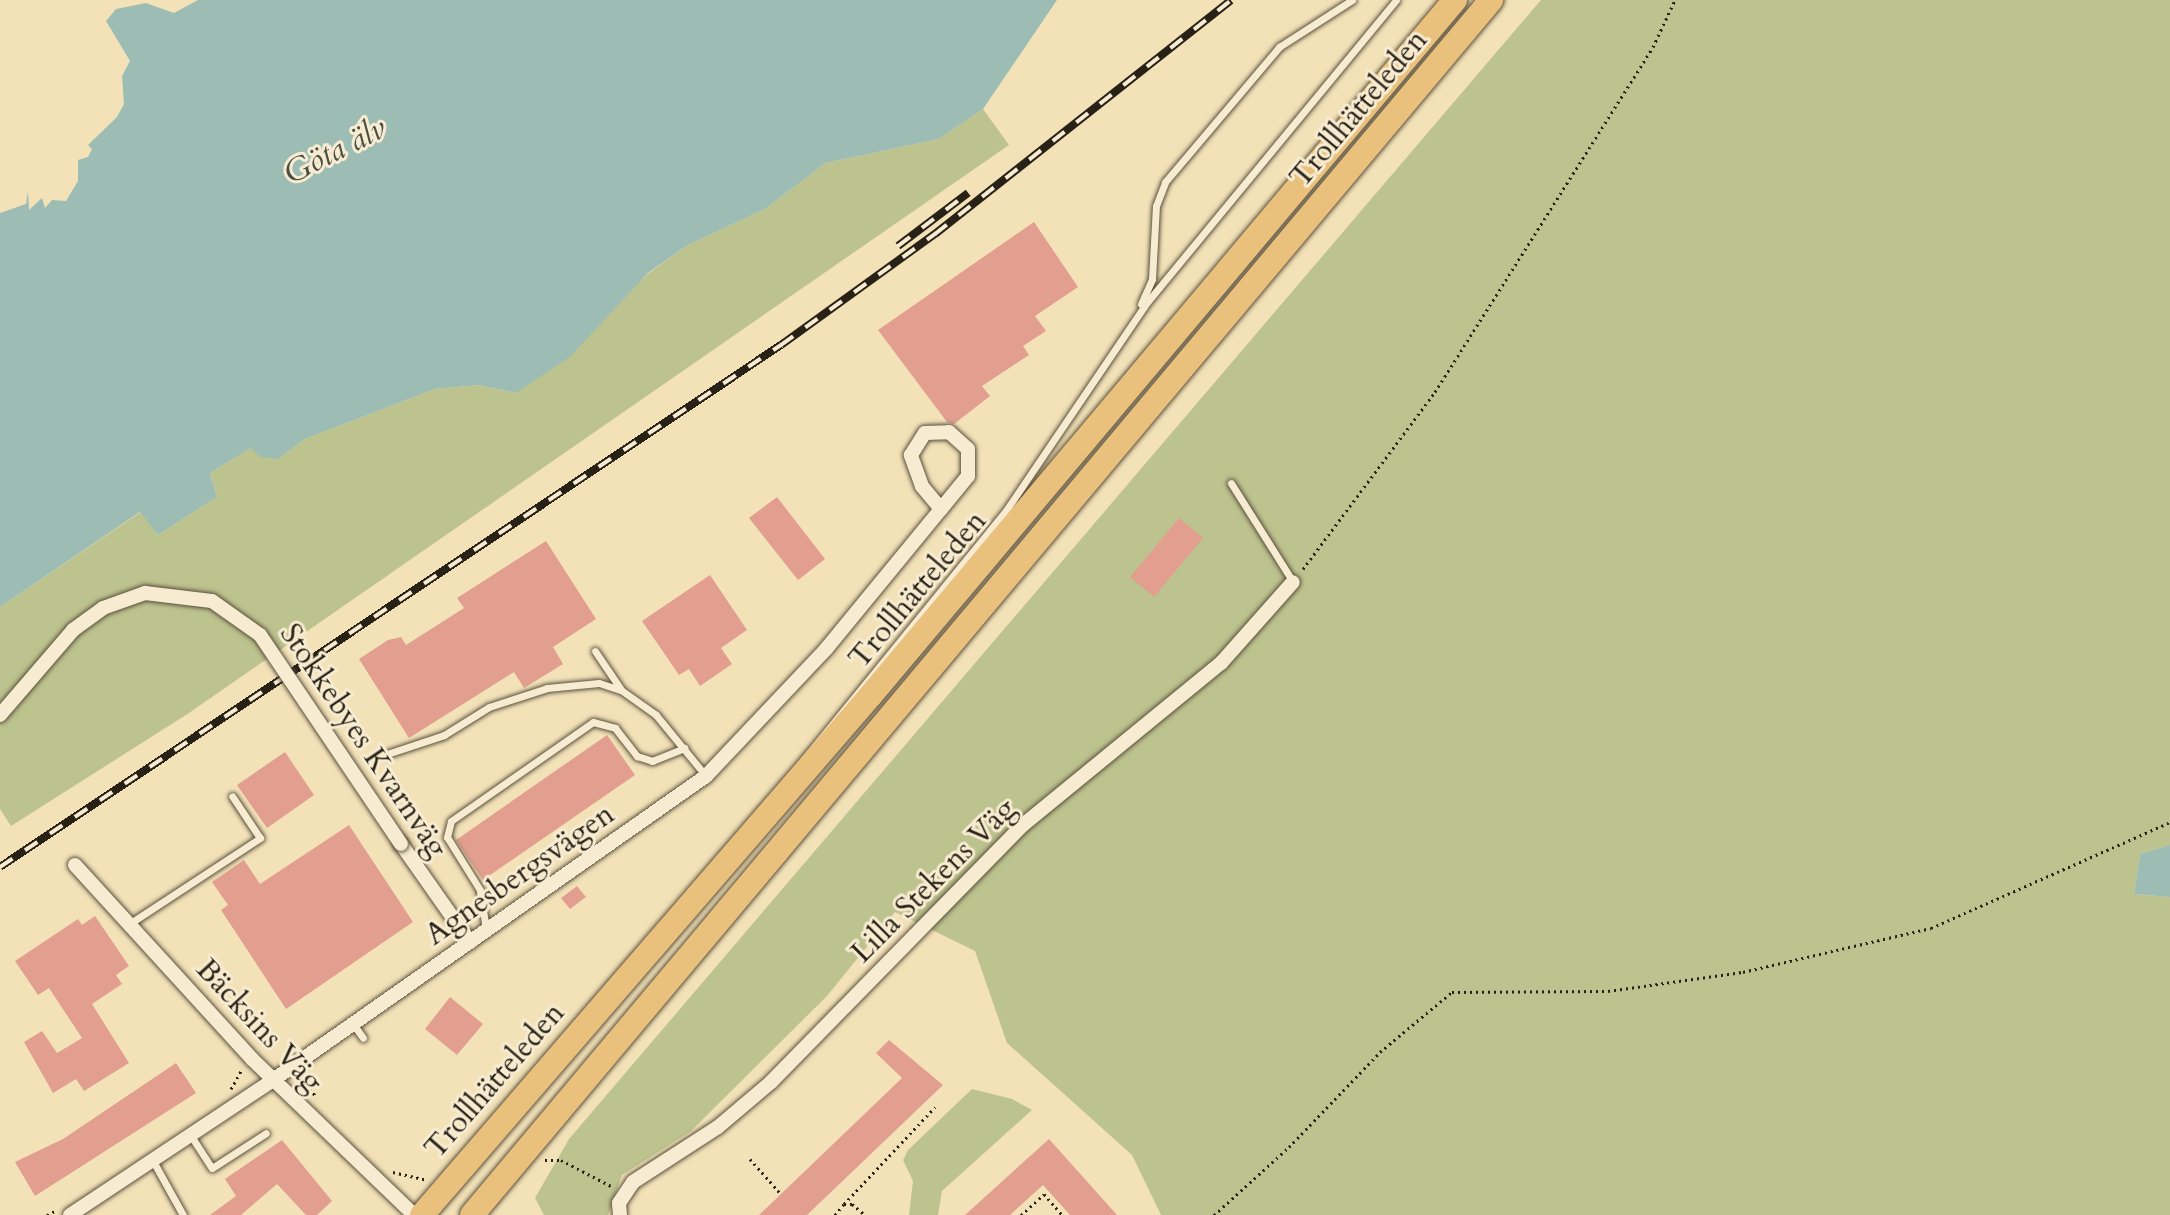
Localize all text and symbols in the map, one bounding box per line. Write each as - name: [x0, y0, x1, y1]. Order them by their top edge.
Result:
- street label: Trollhätteleden: [1283, 23, 1435, 195]
- water label: Göta älv: [278, 109, 392, 193]
- street label: Trollhätteleden: [842, 504, 994, 676]
- street label: Stokkebyes Kvarnväg: [272, 617, 454, 865]
- street label: Lilla Stekens Väg: [844, 791, 1024, 971]
- street label: Agnesbergsvägen: [419, 797, 621, 953]
- street label: Bäcksins Väg: [188, 952, 330, 1100]
- street label: Trollhätteleden: [418, 996, 572, 1166]

